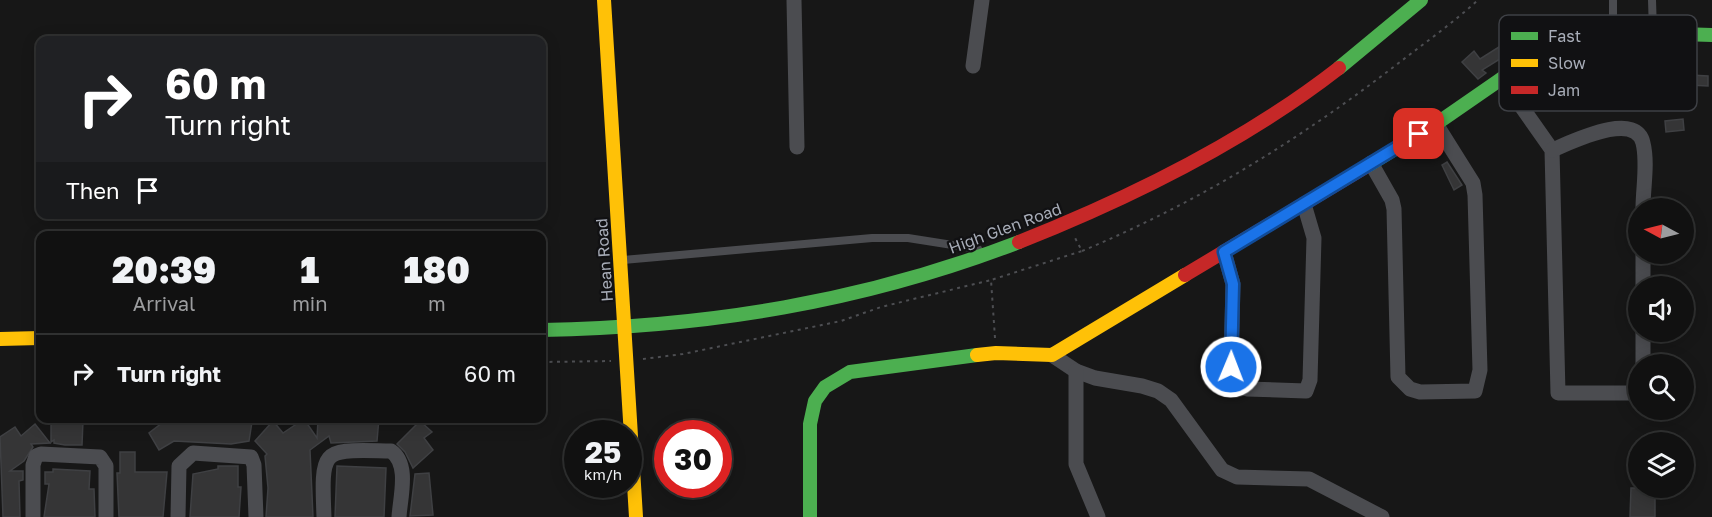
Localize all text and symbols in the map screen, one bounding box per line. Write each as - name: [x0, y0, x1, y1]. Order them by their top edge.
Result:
- legend: [1499, 15, 1697, 111]
- text: Fast: [1548, 26, 1581, 46]
- text: Slow: [1548, 53, 1586, 73]
- text: 60 m: [165, 58, 266, 108]
- icon: right: [66, 60, 144, 138]
- text: Jam: [1548, 80, 1580, 100]
- pin: [1393, 108, 1444, 159]
- text: Turn right: [165, 109, 291, 141]
- icon: arrive: [1402, 117, 1435, 150]
- icon: arrive: [131, 174, 164, 207]
- text: Then: [66, 177, 119, 204]
- street label: High Glen Road: [946, 198, 1064, 258]
- north arrow: [1628, 198, 1694, 264]
- map controls: [1628, 198, 1694, 498]
- street label: Hean Road: [591, 218, 617, 302]
- text: 20:39: [112, 248, 216, 291]
- text: 1: [300, 248, 319, 291]
- text: 180: [404, 248, 470, 291]
- button: sound: [1628, 276, 1694, 342]
- text: Arrival: [133, 291, 195, 315]
- text: min: [292, 291, 328, 315]
- text: m: [428, 291, 446, 315]
- position arrow: [1199, 335, 1263, 399]
- button: search: [1628, 354, 1694, 420]
- icon: right: [66, 357, 99, 390]
- text: Turn right: [117, 360, 221, 387]
- text: 60 m: [464, 360, 516, 387]
- speed limit sign: 30: [654, 420, 732, 498]
- button: layers: [1628, 432, 1694, 498]
- text: 25: [585, 434, 621, 470]
- text: km/h: [584, 465, 622, 483]

